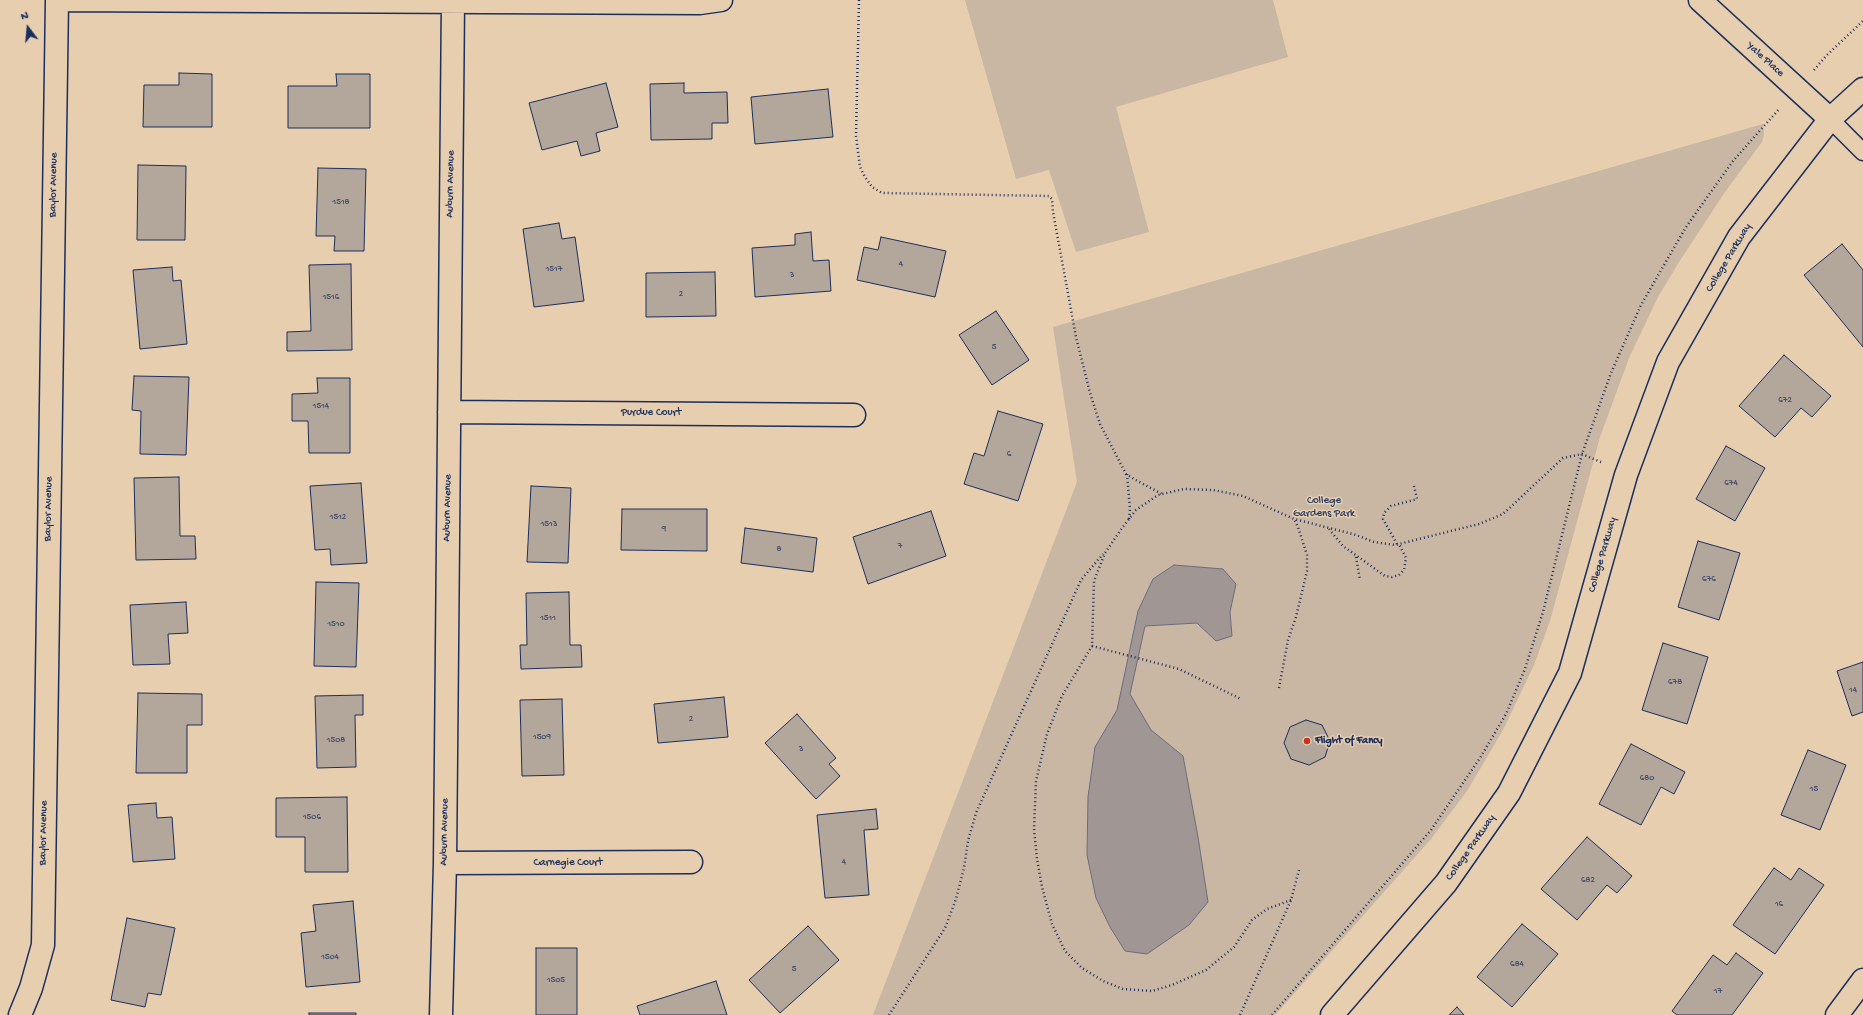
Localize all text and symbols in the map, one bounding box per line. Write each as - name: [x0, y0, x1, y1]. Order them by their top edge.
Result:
- north arrow: [8, 8, 48, 48]
- text: N: [20, 10, 30, 23]
- street label: Yale Place: [1744, 40, 1786, 80]
- street label: Auburn Avenue: [444, 150, 458, 218]
- street label: Baylor Avenue: [47, 152, 61, 218]
- house number: 1518: [333, 198, 349, 208]
- street label: College Parkway: [1703, 221, 1755, 295]
- house number: 4: [899, 260, 903, 270]
- house number: 1517: [546, 265, 562, 275]
- house number: 3: [790, 271, 794, 281]
- house number: 2: [679, 290, 683, 300]
- house number: 1516: [323, 293, 339, 303]
- house number: 5: [992, 343, 996, 353]
- house number: 672: [1778, 396, 1792, 406]
- house number: 1514: [313, 402, 329, 412]
- street label: Purdue Court: [621, 406, 681, 420]
- house number: 6: [1007, 450, 1011, 460]
- street label: Auburn Avenue: [441, 474, 455, 542]
- street label: Baylor Avenue: [42, 476, 56, 542]
- house number: 674: [1724, 479, 1738, 489]
- park label: College Gardens Park: [1293, 494, 1355, 520]
- house number: 1512: [330, 513, 346, 523]
- street label: College Parkway: [1586, 516, 1620, 594]
- house number: 1513: [541, 520, 557, 530]
- house number: 9: [662, 525, 666, 535]
- house number: 7: [898, 542, 902, 552]
- house number: 8: [777, 545, 781, 555]
- house number: 676: [1702, 575, 1716, 585]
- house number: 1511: [540, 614, 556, 624]
- house number: 1510: [327, 620, 345, 630]
- house number: 678: [1668, 678, 1682, 688]
- house number: 14: [1849, 686, 1857, 696]
- house number: 2: [689, 715, 693, 725]
- house number: 1509: [533, 733, 551, 743]
- place label: Flight of Fancy: [1315, 734, 1383, 748]
- house number: 1508: [327, 736, 345, 746]
- marker: Flight of Fancy: [1302, 736, 1312, 746]
- house number: 3: [799, 745, 803, 755]
- house number: 680: [1640, 774, 1654, 784]
- house number: 15: [1810, 785, 1818, 795]
- street label: Auburn Avenue: [438, 798, 452, 866]
- street label: Baylor Avenue: [37, 800, 51, 866]
- street label: College Parkway: [1443, 812, 1499, 884]
- house number: 1506: [303, 813, 321, 823]
- street label: Carnegie Court: [533, 856, 603, 870]
- house number: 4: [842, 858, 846, 868]
- house number: 682: [1581, 876, 1595, 886]
- house number: 16: [1775, 900, 1783, 910]
- house number: 1504: [321, 953, 339, 963]
- house number: 684: [1510, 960, 1524, 970]
- house number: 5: [792, 965, 796, 975]
- house number: 1505: [547, 976, 565, 986]
- house number: 17: [1714, 987, 1722, 997]

